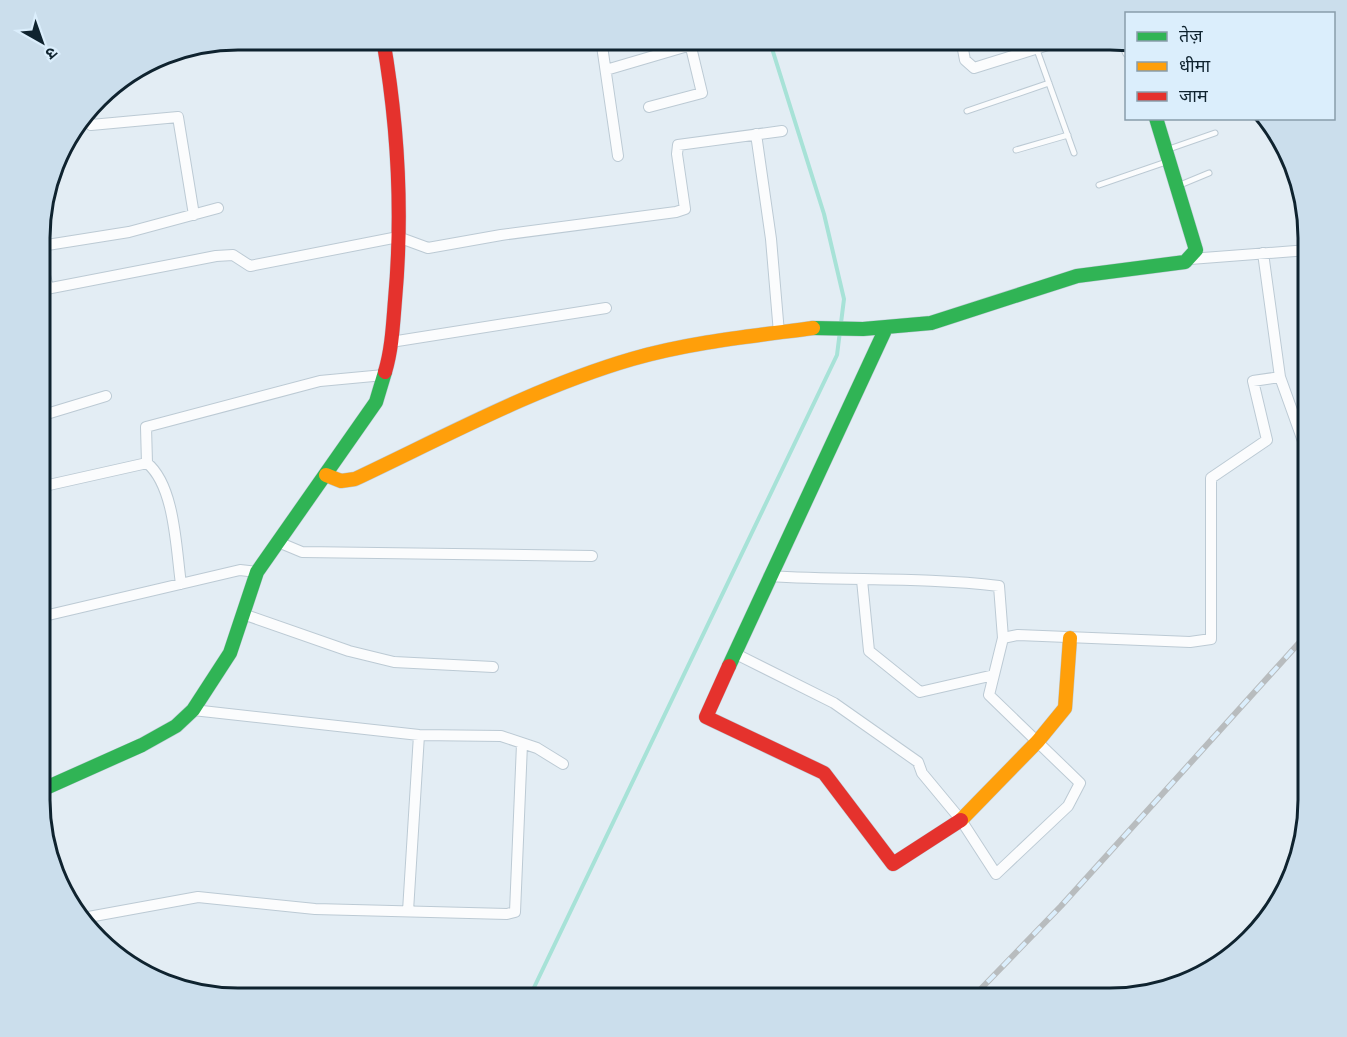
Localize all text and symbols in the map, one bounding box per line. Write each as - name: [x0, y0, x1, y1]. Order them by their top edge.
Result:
- north arrow: [12, 12, 72, 72]
- legend: [1125, 12, 1335, 120]
- text: तेज़: [1179, 23, 1203, 47]
- text: उ: [41, 42, 62, 65]
- text: धीमा: [1179, 53, 1210, 77]
- text: जाम: [1179, 83, 1209, 107]

